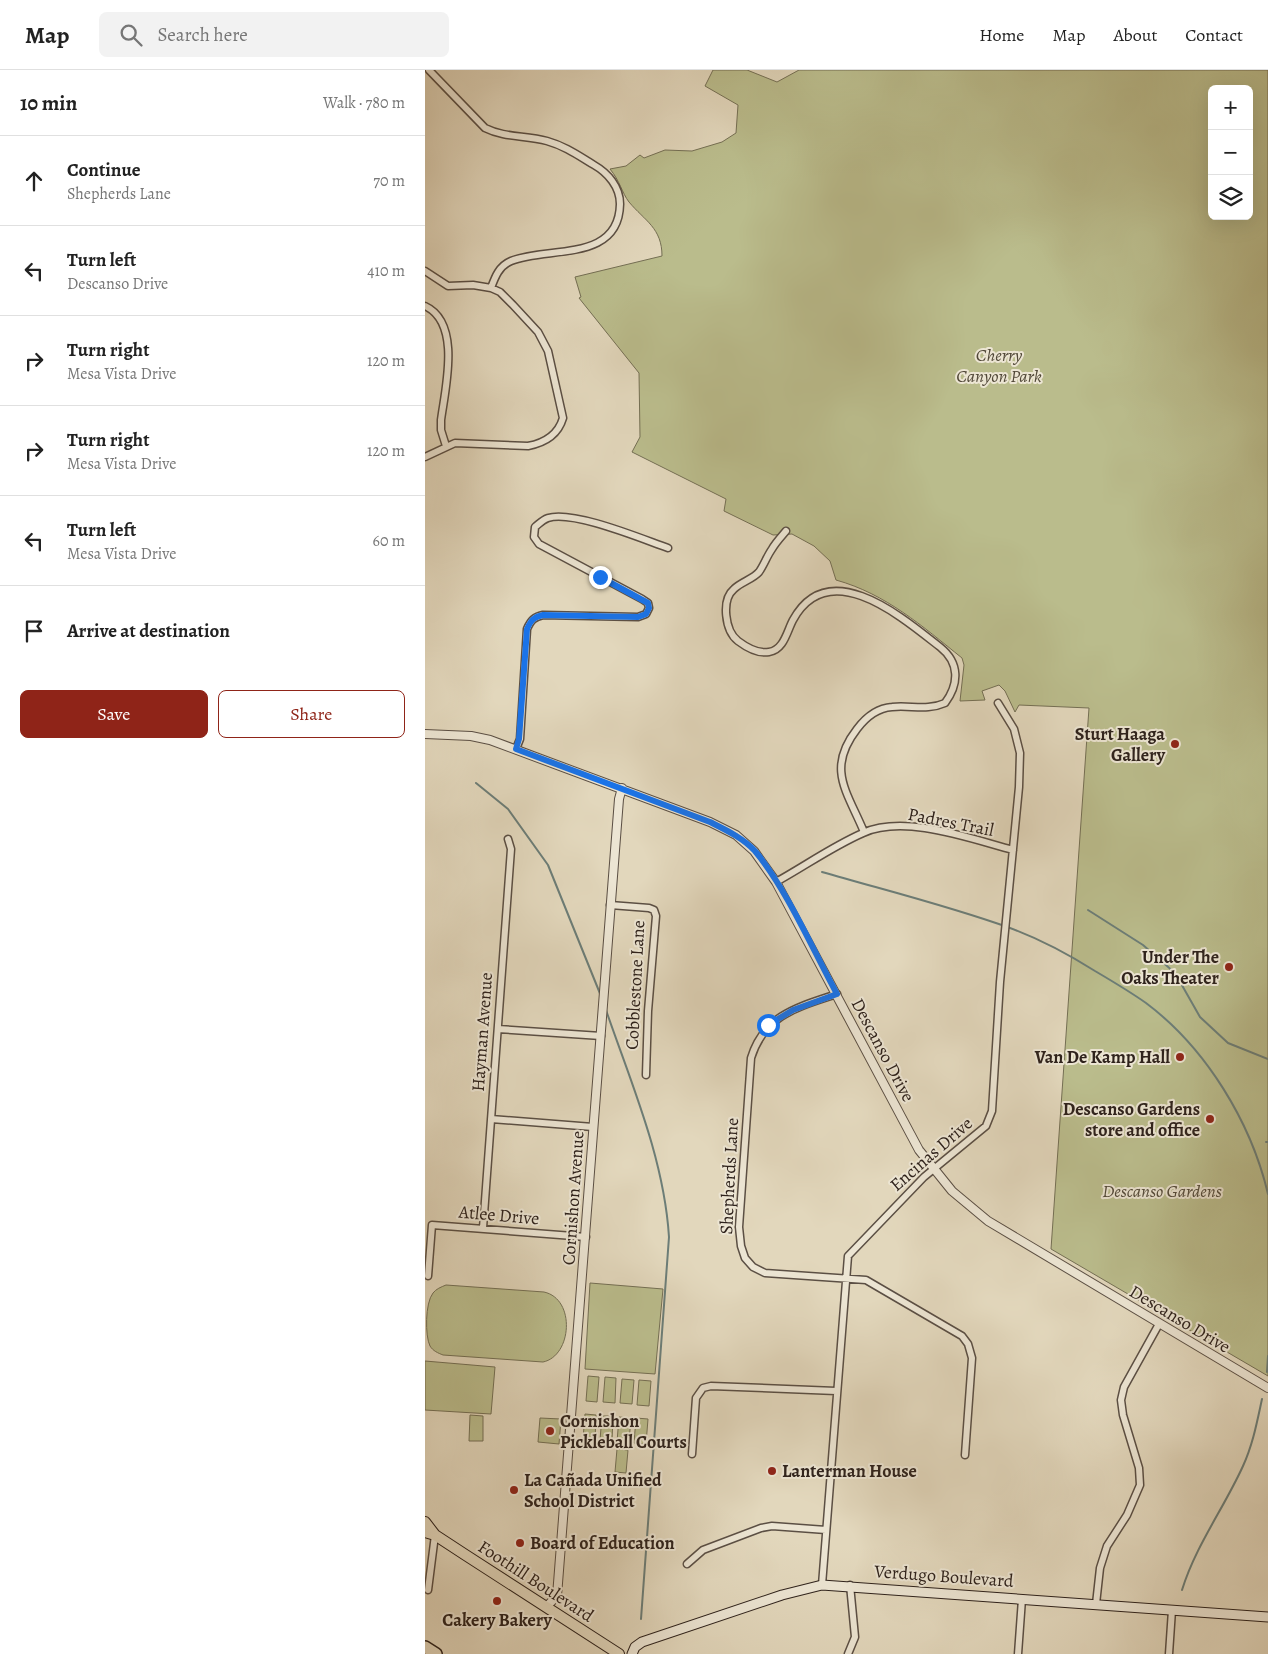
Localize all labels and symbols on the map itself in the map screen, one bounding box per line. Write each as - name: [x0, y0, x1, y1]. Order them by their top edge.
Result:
- park label: Cherry Canyon Park: [956, 343, 1042, 388]
- route end: [589, 566, 612, 589]
- place label: Sturt Haaga Gallery: [1075, 722, 1166, 767]
- marker: Sturt Haaga Gallery: [1169, 738, 1181, 750]
- street label: Padres Trail: [906, 802, 997, 842]
- street label: Cobblestone Lane: [620, 920, 650, 1050]
- place label: Under The Oaks Theater: [1121, 945, 1220, 990]
- marker: Under The Oaks Theater: [1223, 961, 1235, 973]
- street label: Hayman Avenue: [466, 971, 498, 1093]
- street label: Descanso Drive: [846, 994, 920, 1106]
- route start: [757, 1014, 780, 1037]
- place label: Van De Kamp Hall: [1034, 1045, 1170, 1069]
- marker: Van De Kamp Hall: [1174, 1051, 1186, 1063]
- place label: Descanso Gardens store and office: [1063, 1097, 1200, 1142]
- street label: Encinas Drive: [885, 1111, 977, 1197]
- marker: Descanso Gardens store and office: [1204, 1113, 1216, 1125]
- street label: Shepherds Lane: [714, 1117, 744, 1235]
- street label: Cornishon Avenue: [556, 1130, 590, 1266]
- park label: Descanso Gardens: [1102, 1179, 1222, 1203]
- street label: Atlee Drive: [457, 1199, 540, 1230]
- street label: Descanso Drive: [1125, 1279, 1235, 1359]
- place label: Cornishon Pickleball Courts: [560, 1409, 687, 1454]
- marker: Cornishon Pickleball Courts: [544, 1425, 556, 1437]
- place label: Lanterman House: [782, 1459, 917, 1483]
- marker: Lanterman House: [766, 1465, 778, 1477]
- place label: La Cañada Unified School District: [524, 1468, 662, 1513]
- marker: La Cañada Unified School District: [508, 1484, 520, 1496]
- place label: Board of Education: [530, 1531, 675, 1555]
- street label: Foothill Boulevard: [473, 1535, 599, 1628]
- marker: Board of Education: [514, 1537, 526, 1549]
- street label: Verdugo Boulevard: [873, 1559, 1015, 1593]
- marker: Cakery Bakery: [491, 1595, 503, 1607]
- place label: Cakery Bakery: [442, 1608, 552, 1632]

